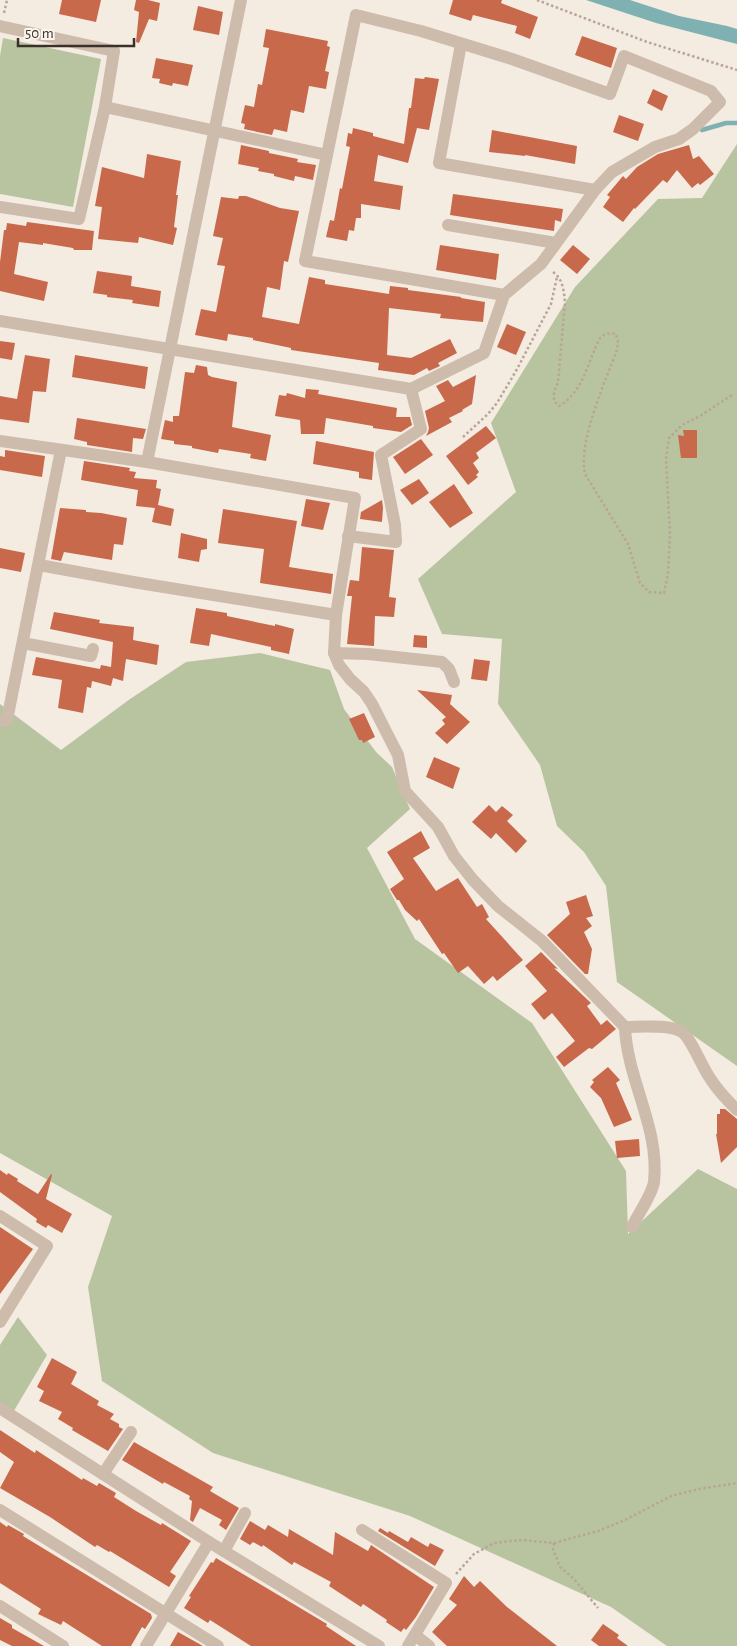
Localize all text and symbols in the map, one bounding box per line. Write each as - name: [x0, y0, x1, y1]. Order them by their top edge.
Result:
- scale bar: [18, 15, 134, 47]
- text: 50 m: [25, 26, 54, 41]

